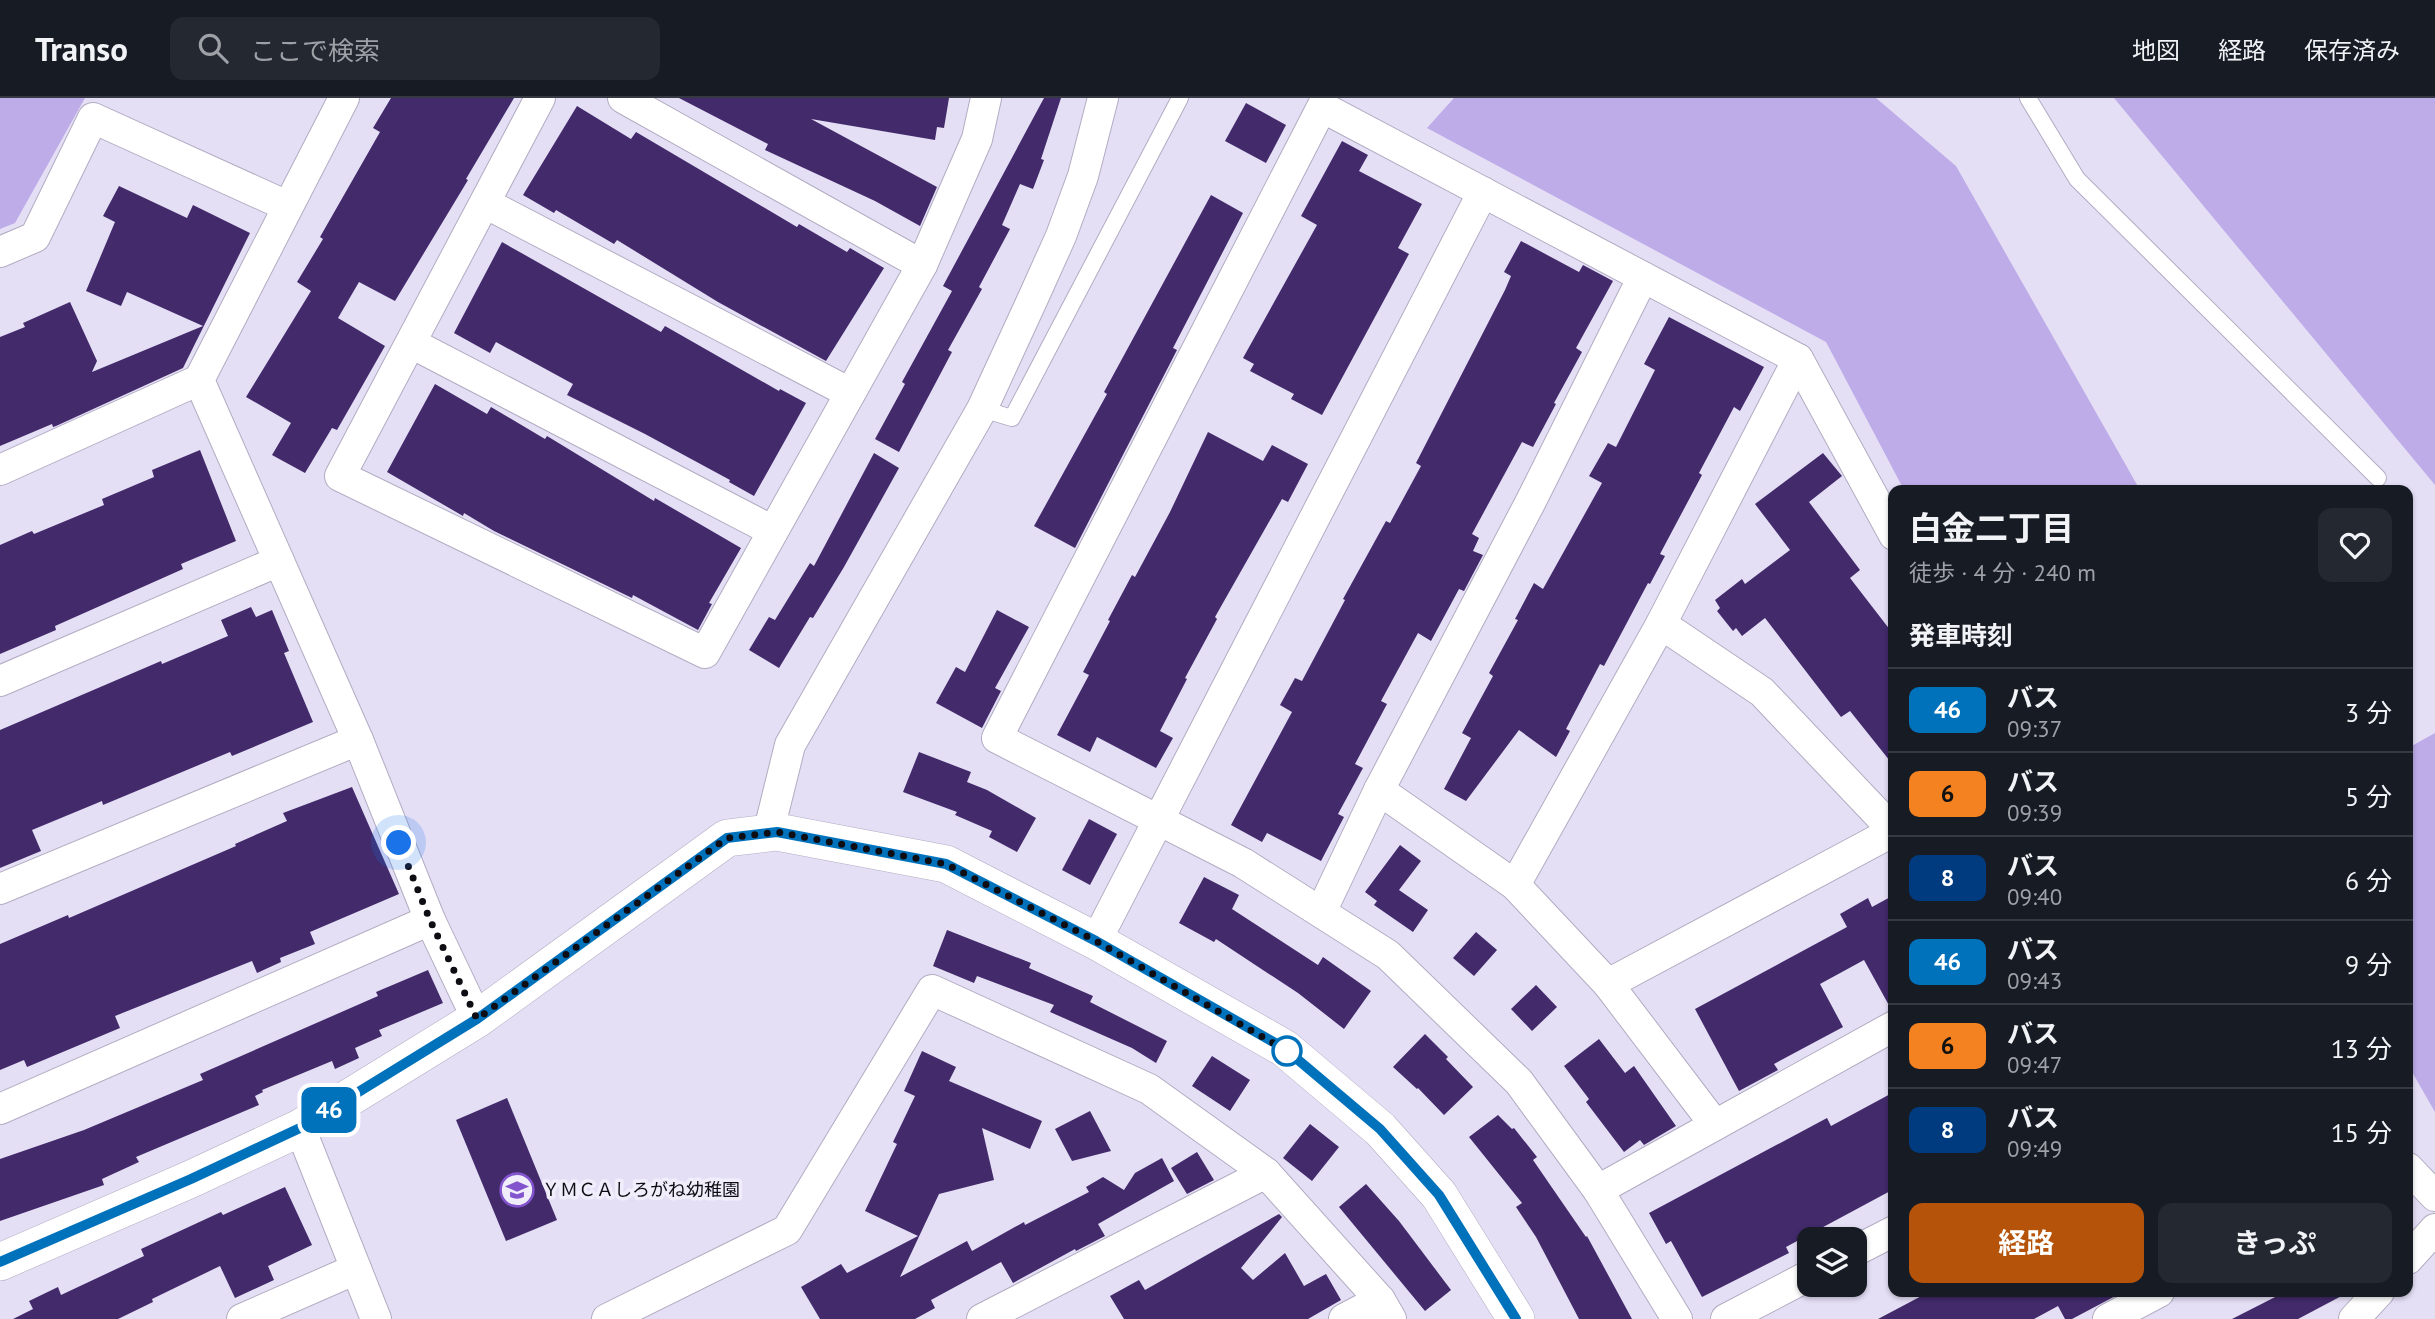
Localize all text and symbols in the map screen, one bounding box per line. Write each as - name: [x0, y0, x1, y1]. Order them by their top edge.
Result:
- search box: [170, 17, 660, 80]
- text: Transo: [35, 27, 128, 70]
- icon: search: [194, 29, 232, 67]
- text: ここで検索: [250, 34, 380, 67]
- text: 地図: [2132, 35, 2180, 66]
- text: 経路: [2218, 35, 2266, 66]
- text: 保存済み: [2304, 35, 2400, 66]
- text: 白金二丁目: [1909, 506, 2074, 549]
- button: heart: [2318, 508, 2392, 582]
- text: 徒歩 · 4 分 · 240 m: [1909, 558, 2096, 587]
- text: 発車時刻: [1909, 619, 2013, 652]
- text: バス: [2007, 681, 2059, 714]
- text: 46: [1934, 694, 1961, 725]
- text: 3 分: [2345, 696, 2392, 729]
- text: 09:37: [2007, 714, 2062, 743]
- text: バス: [2007, 765, 2059, 798]
- text: 6: [1941, 778, 1954, 809]
- text: 5 分: [2345, 780, 2392, 813]
- text: 09:39: [2007, 798, 2062, 827]
- your location: [381, 825, 416, 860]
- text: バス: [2007, 849, 2059, 882]
- text: 8: [1941, 862, 1954, 893]
- text: 6 分: [2345, 864, 2392, 897]
- text: 09:40: [2007, 882, 2062, 911]
- text: バス: [2007, 933, 2059, 966]
- text: 46: [1934, 946, 1961, 977]
- text: 9 分: [2345, 948, 2392, 981]
- text: 09:43: [2007, 966, 2062, 995]
- text: バス: [2007, 1017, 2059, 1050]
- text: 6: [1941, 1030, 1954, 1061]
- text: 13 分: [2331, 1032, 2392, 1065]
- unlabelled marker: [1272, 1036, 1302, 1066]
- text: 09:47: [2007, 1050, 2062, 1079]
- line badge: 46: [298, 1087, 360, 1133]
- text: 46: [315, 1094, 343, 1125]
- text: バス: [2007, 1101, 2059, 1134]
- text: 8: [1941, 1114, 1954, 1145]
- text: 15 分: [2331, 1116, 2392, 1149]
- text: 09:49: [2007, 1134, 2062, 1163]
- school or university icon: ＹＭＣＡしろがね幼稚園: [498, 1171, 536, 1209]
- place label: ＹＭＣＡしろがね幼稚園: [542, 1178, 740, 1201]
- button: 経路: [1909, 1203, 2144, 1283]
- button: きっぷ: [2158, 1203, 2392, 1283]
- map controls: [1797, 1227, 1867, 1297]
- button: layers: [1797, 1227, 1867, 1297]

